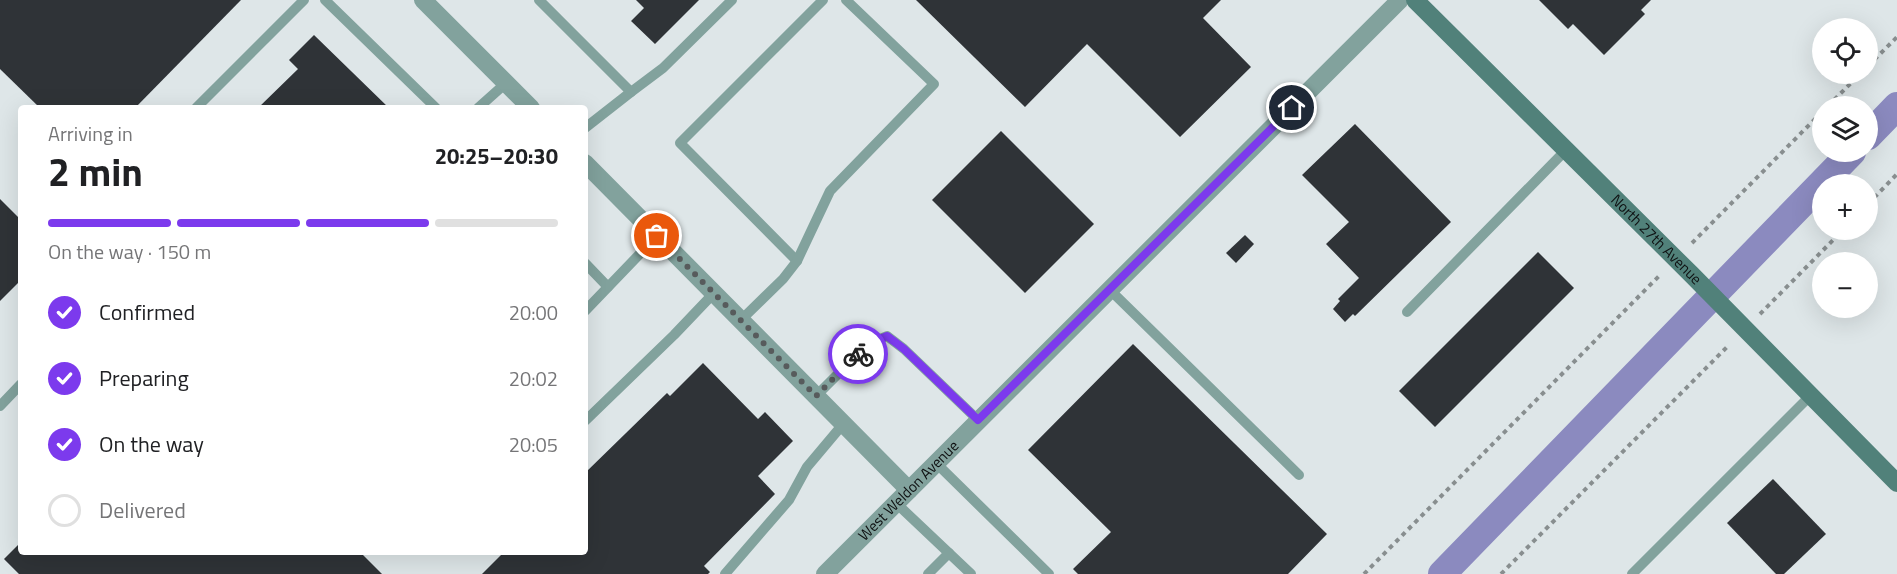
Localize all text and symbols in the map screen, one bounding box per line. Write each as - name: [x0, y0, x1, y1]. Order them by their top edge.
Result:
- map controls: [1812, 18, 1878, 318]
- button: locate: [1812, 18, 1878, 84]
- pin: [1266, 82, 1317, 133]
- icon: home: [1275, 91, 1308, 124]
- button: layers: [1812, 96, 1878, 162]
- text: Arriving in: [48, 118, 133, 149]
- text: 20:25–20:30: [435, 139, 558, 173]
- text: 2 min: [48, 142, 143, 201]
- button: +: [1812, 174, 1878, 240]
- street label: North 27th Avenue: [1606, 189, 1707, 290]
- pin: [631, 210, 682, 261]
- icon: bag: [640, 219, 673, 252]
- text: On the way · 150 m: [48, 236, 211, 267]
- button: −: [1812, 252, 1878, 318]
- text: Confirmed: [99, 295, 195, 329]
- icon: check: [48, 296, 81, 329]
- text: 20:00: [509, 297, 558, 328]
- courier: [828, 324, 888, 384]
- icon: bike: [842, 338, 875, 371]
- text: Preparing: [99, 361, 189, 395]
- icon: check: [48, 362, 81, 395]
- text: 20:02: [509, 363, 558, 394]
- text: On the way: [99, 427, 204, 461]
- icon: check: [48, 428, 81, 461]
- text: 20:05: [509, 429, 558, 460]
- street label: West Weldon Avenue: [852, 435, 964, 546]
- text: Delivered: [99, 493, 186, 527]

